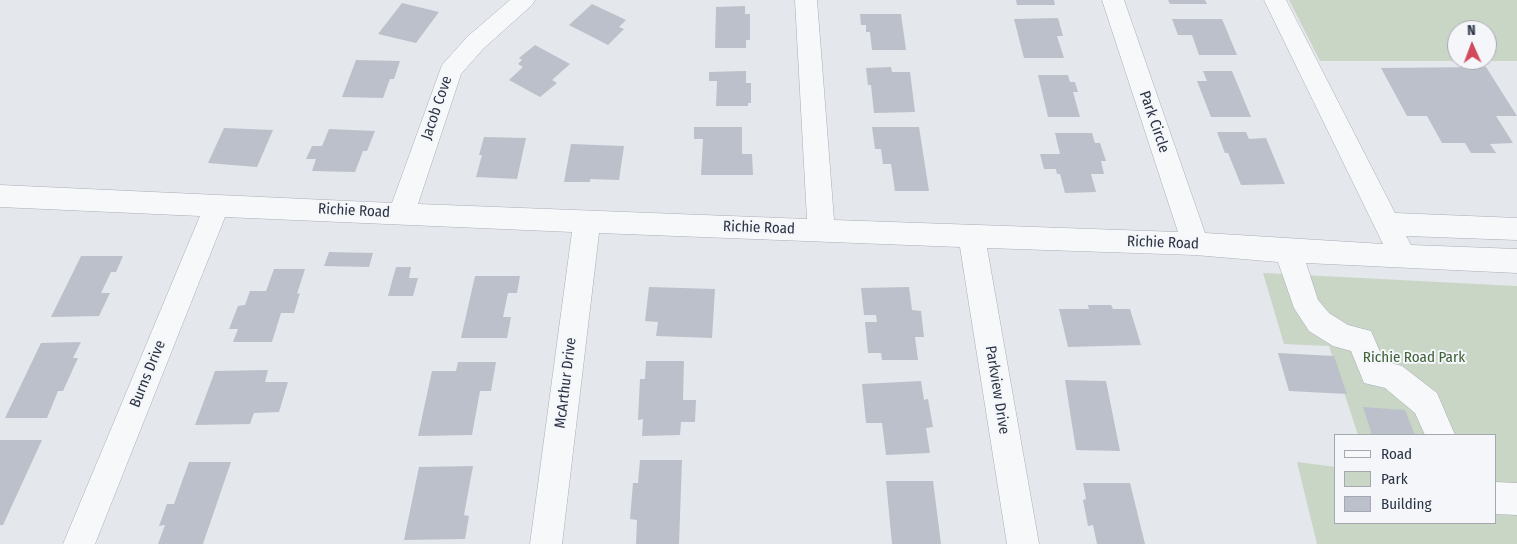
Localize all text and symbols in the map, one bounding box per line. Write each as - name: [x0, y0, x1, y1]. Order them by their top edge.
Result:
- north arrow: [1447, 20, 1497, 70]
- text: N: [1467, 22, 1476, 39]
- street label: Jacob Cove: [418, 74, 456, 142]
- street label: Park Circle: [1135, 89, 1173, 155]
- street label: Richie Road: [318, 200, 390, 222]
- street label: Richie Road: [723, 218, 795, 238]
- street label: Richie Road: [1127, 233, 1199, 253]
- street label: McArthur Drive: [551, 337, 581, 429]
- street label: Burns Drive: [126, 338, 170, 410]
- street label: Parkview Drive: [981, 344, 1013, 436]
- park label: Richie Road Park: [1363, 349, 1465, 367]
- legend: [1334, 434, 1497, 524]
- text: Road: [1381, 445, 1412, 463]
- text: Park: [1381, 470, 1408, 488]
- text: Building: [1381, 495, 1432, 513]

